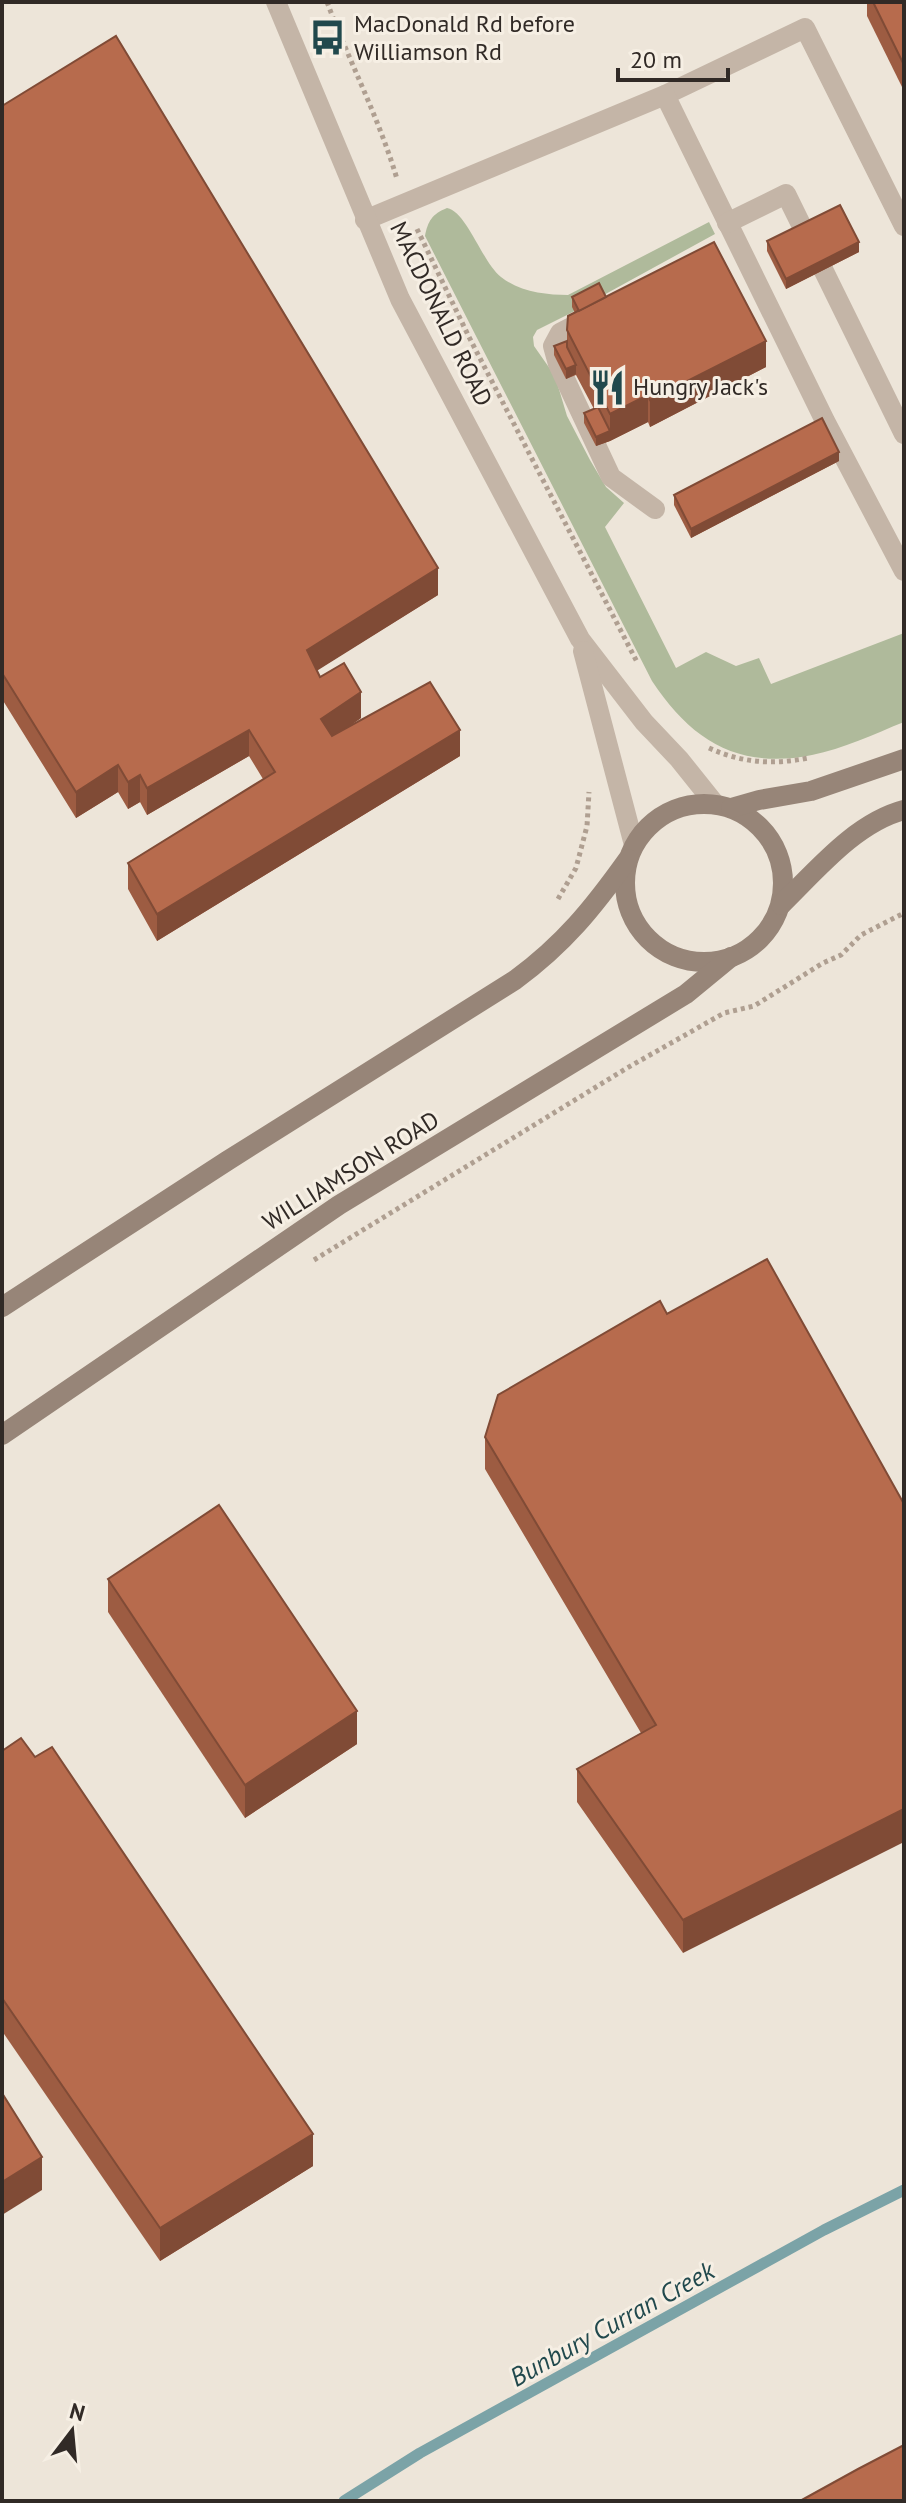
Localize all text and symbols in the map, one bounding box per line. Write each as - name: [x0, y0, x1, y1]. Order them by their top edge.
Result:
- place label: MacDonald Rd before Williamson Rd: [354, 8, 575, 67]
- bus stop icon: MacDonald Rd before Williamson Rd: [309, 19, 347, 57]
- scale bar: [618, 32, 728, 82]
- text: 20 m: [630, 44, 682, 75]
- street label: MACDONALD ROAD: [383, 216, 500, 411]
- restaurant icon: Hungry Jack's: [588, 368, 626, 406]
- place label: Hungry Jack's: [633, 371, 768, 402]
- street label: WILLIAMSON ROAD: [257, 1104, 445, 1237]
- water label: Bunbury Curran Creek: [504, 2253, 721, 2393]
- north arrow: [32, 2391, 112, 2471]
- text: N: [67, 2396, 88, 2427]

